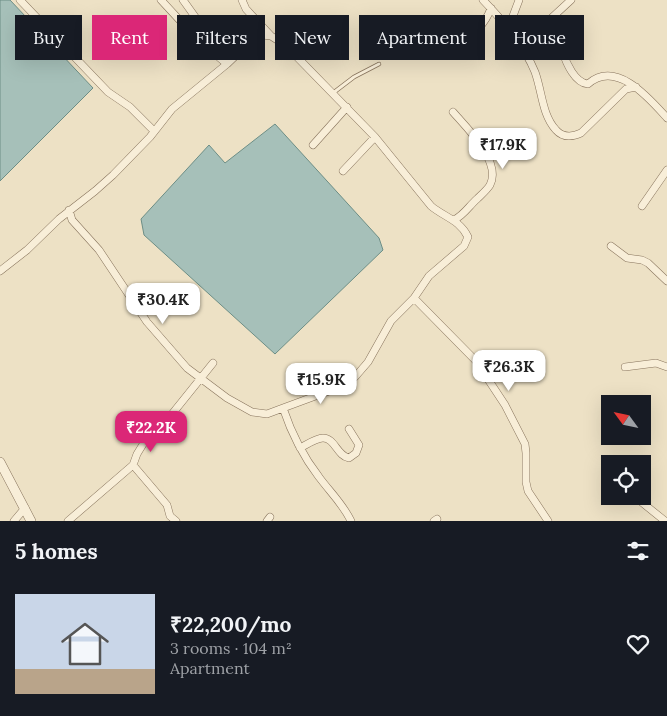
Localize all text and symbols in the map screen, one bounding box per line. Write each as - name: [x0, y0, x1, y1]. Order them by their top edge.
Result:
- chip: Buy: [15, 15, 82, 60]
- chip: Rent: [92, 15, 167, 60]
- chip: Filters: [177, 15, 265, 60]
- chip: New: [275, 15, 349, 60]
- chip: Apartment: [359, 15, 485, 60]
- chip: House: [495, 15, 584, 60]
- pin: ₹17.9K: [462, 128, 544, 170]
- text: ₹17.9K: [480, 134, 526, 154]
- pin: ₹30.4K: [122, 282, 204, 325]
- text: ₹30.4K: [137, 289, 189, 309]
- pin: ₹26.3K: [468, 350, 550, 392]
- text: ₹26.3K: [484, 356, 534, 376]
- pin: ₹15.9K: [280, 362, 362, 405]
- text: ₹15.9K: [297, 369, 345, 389]
- north arrow: [601, 395, 651, 445]
- map controls: [601, 395, 651, 505]
- pin: ₹22.2K: [110, 410, 192, 453]
- text: ₹22.2K: [126, 417, 176, 437]
- button: locate: [601, 455, 651, 505]
- icon: filters: [624, 537, 652, 565]
- text: 5 homes: [15, 538, 98, 565]
- text: ₹22,200/mo: [170, 611, 291, 638]
- icon: home: [55, 614, 115, 674]
- icon: heart: [624, 630, 652, 658]
- text: 3 rooms · 104 m²: [170, 638, 292, 658]
- text: Apartment: [170, 658, 250, 678]

